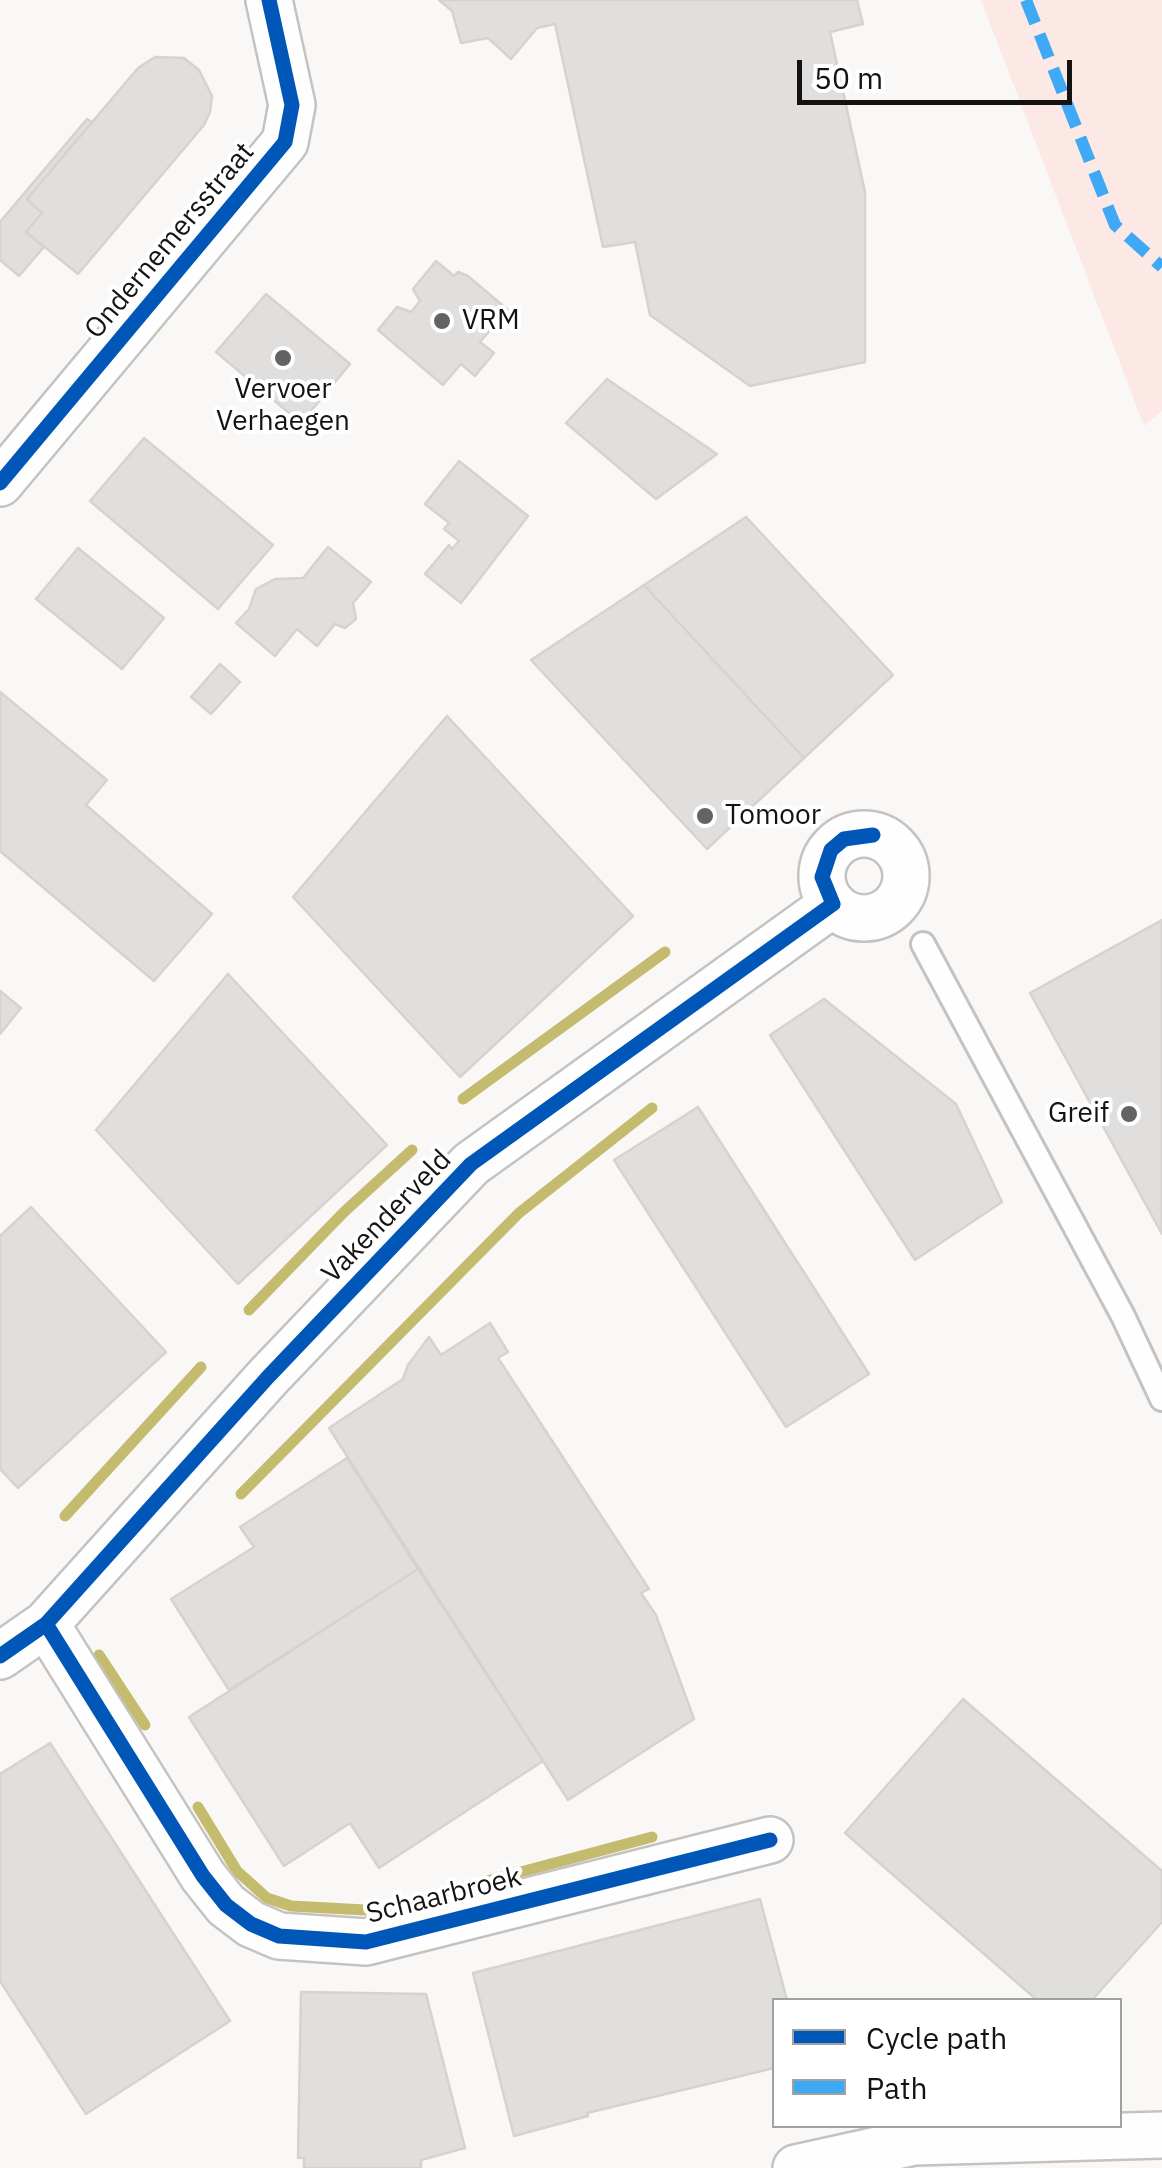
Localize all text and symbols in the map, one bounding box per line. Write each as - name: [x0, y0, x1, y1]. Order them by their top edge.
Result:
- scale bar: [802, 40, 1077, 102]
- text: 50 m: [814, 58, 883, 97]
- street label: Ondernemersstraat: [78, 136, 262, 346]
- place label: VRM: [462, 304, 520, 338]
- marker: VRM: [431, 310, 453, 332]
- marker: Vervoer Verhaegen: [272, 347, 294, 369]
- place label: Vervoer Verhaegen: [216, 373, 350, 439]
- place label: Tomoor: [725, 799, 821, 833]
- marker: Tomoor: [694, 805, 716, 827]
- place label: Greif: [1048, 1097, 1109, 1131]
- marker: Greif: [1118, 1103, 1140, 1125]
- street label: Vakenderveld: [315, 1144, 459, 1290]
- street label: Schaarbroek: [363, 1861, 525, 1931]
- legend: [772, 1998, 1122, 2128]
- text: Cycle path: [866, 2018, 1007, 2057]
- text: Path: [866, 2068, 927, 2107]

